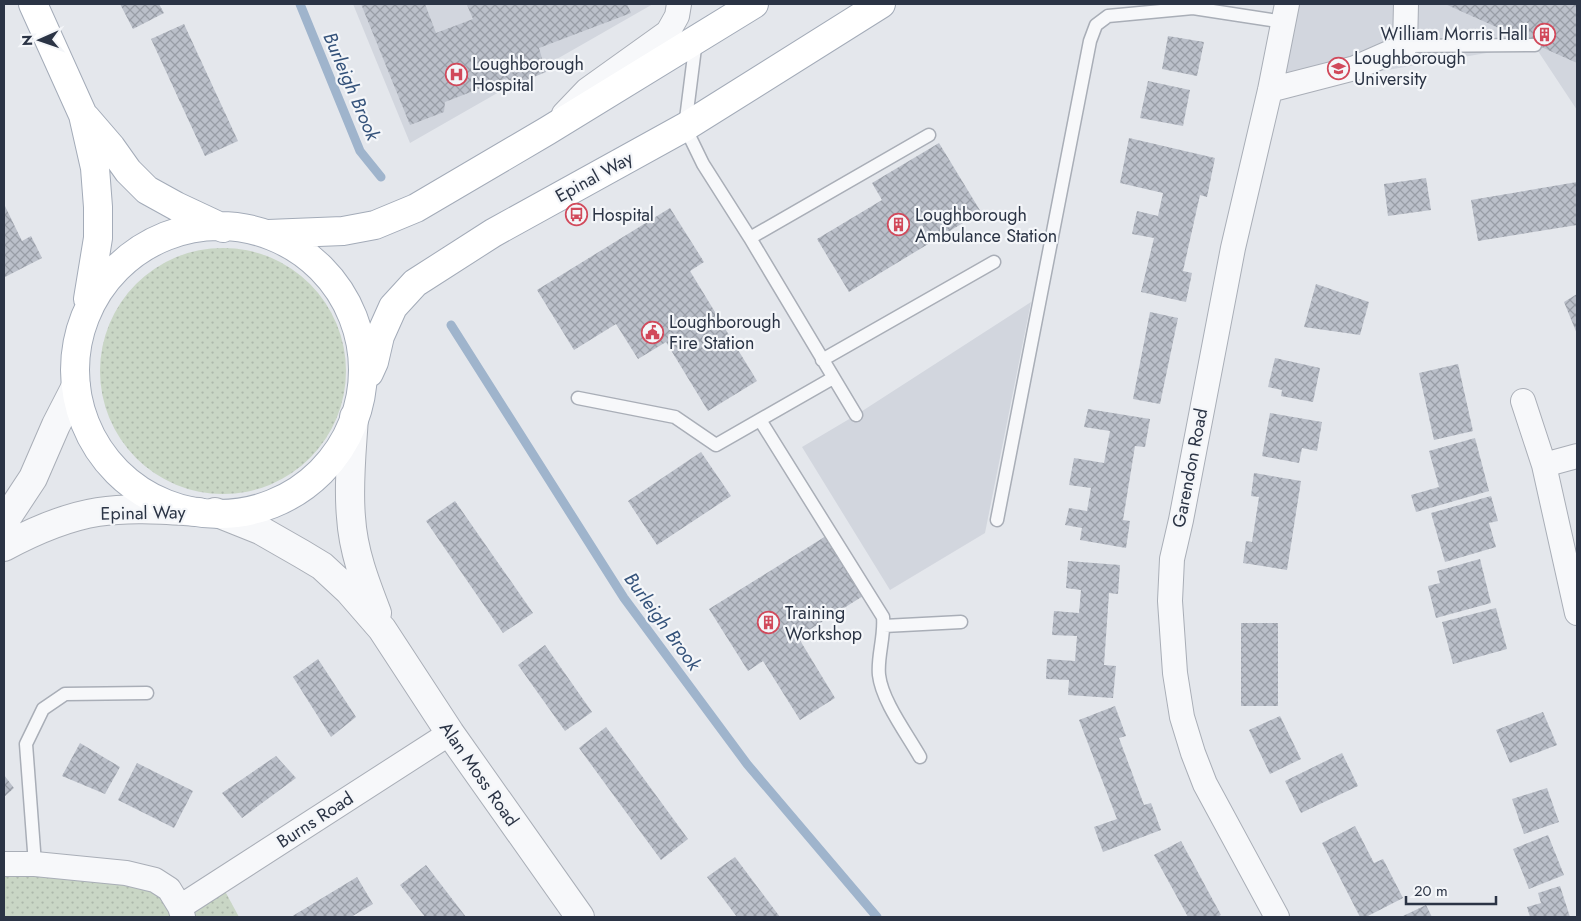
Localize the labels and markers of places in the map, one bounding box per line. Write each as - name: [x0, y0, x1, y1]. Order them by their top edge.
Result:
- place label: William Morris Hall: [1381, 21, 1528, 47]
- building icon: William Morris Hall: [1532, 22, 1556, 46]
- place label: Loughborough University: [1354, 45, 1466, 92]
- place label: Loughborough Hospital: [472, 51, 584, 98]
- school or university icon: Loughborough University: [1326, 56, 1350, 80]
- hospital icon: Loughborough Hospital: [444, 62, 468, 86]
- place label: Hospital: [592, 202, 654, 228]
- place label: Loughborough Ambulance Station: [915, 202, 1057, 249]
- bus stop icon: Hospital: [564, 203, 588, 227]
- building icon: Loughborough Ambulance Station: [887, 213, 911, 237]
- place label: Loughborough Fire Station: [669, 309, 781, 356]
- public building icon: Loughborough Fire Station: [641, 320, 665, 344]
- place label: Training Workshop: [785, 600, 862, 647]
- building icon: Training Workshop: [757, 611, 781, 635]

